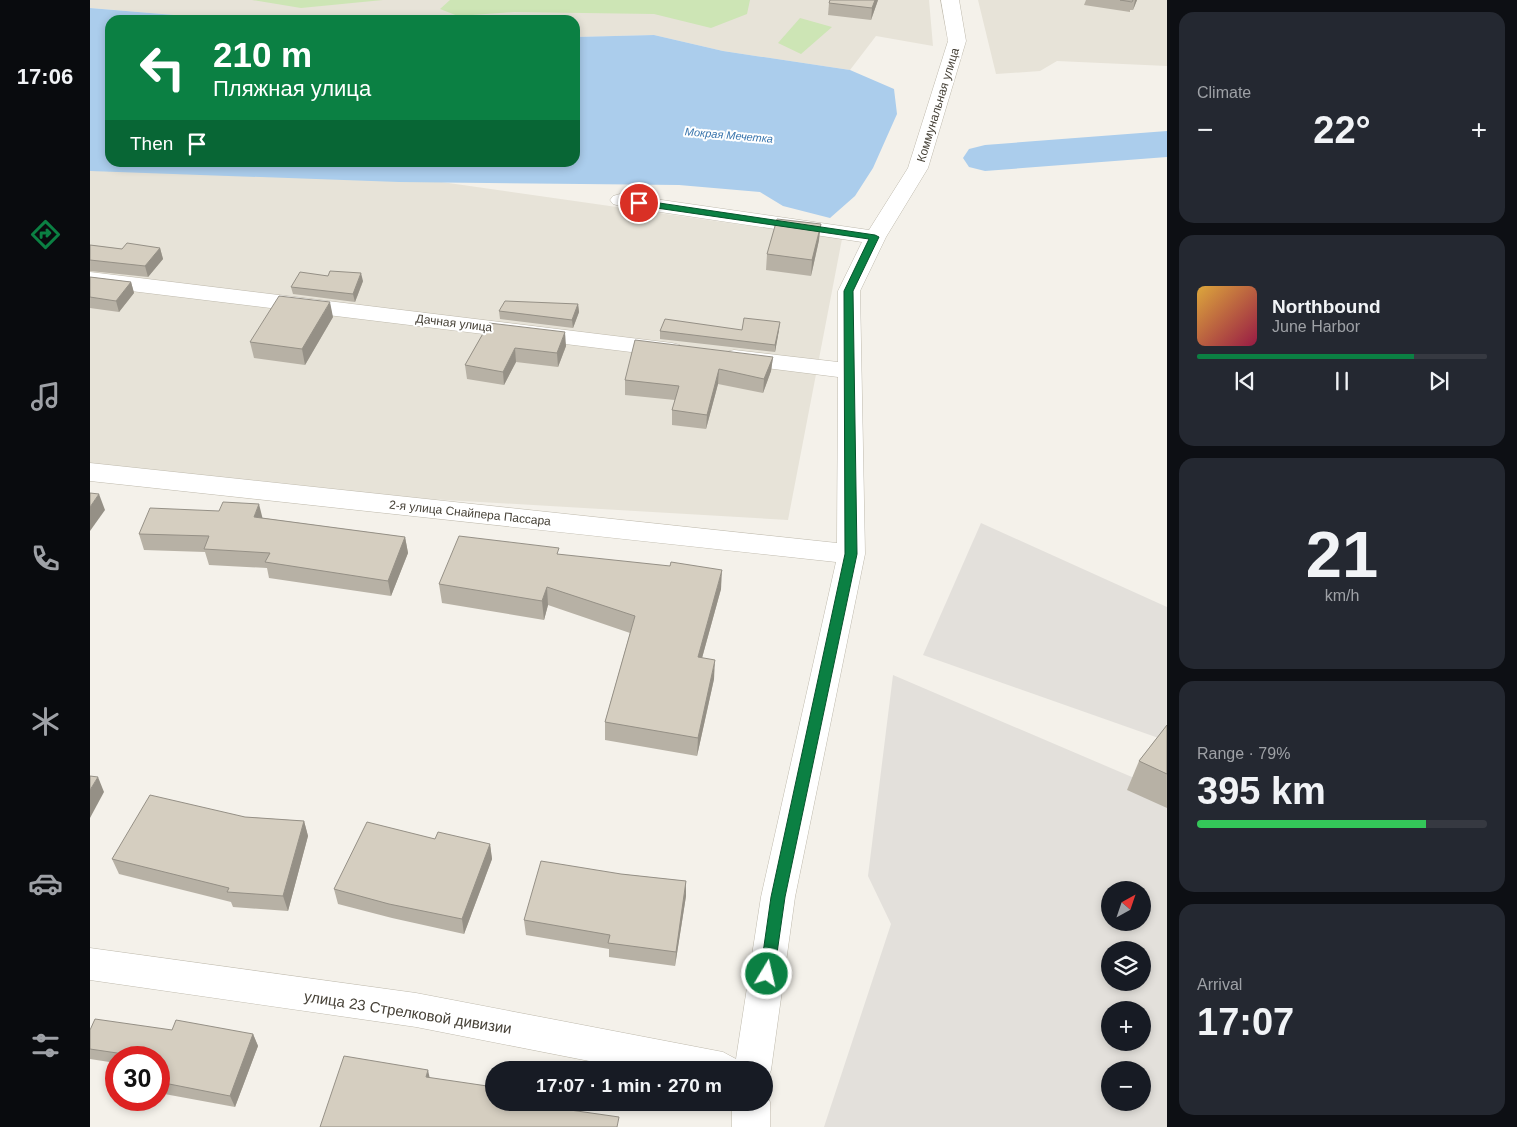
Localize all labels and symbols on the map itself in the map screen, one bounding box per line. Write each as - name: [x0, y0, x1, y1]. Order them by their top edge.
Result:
- street label: Коммунальная улица: [914, 46, 962, 164]
- water label: Мокрая Мечетка: [684, 125, 774, 145]
- pin: [618, 182, 660, 224]
- street label: Дачная улица: [415, 311, 493, 335]
- street label: 2-я улица Снайпера Пассара: [388, 498, 552, 528]
- north arrow: [1101, 881, 1151, 931]
- position arrow: [740, 947, 792, 999]
- street label: улица 23 Стрелковой дивизии: [303, 987, 513, 1037]
- speed limit sign: 30: [105, 1046, 170, 1111]

